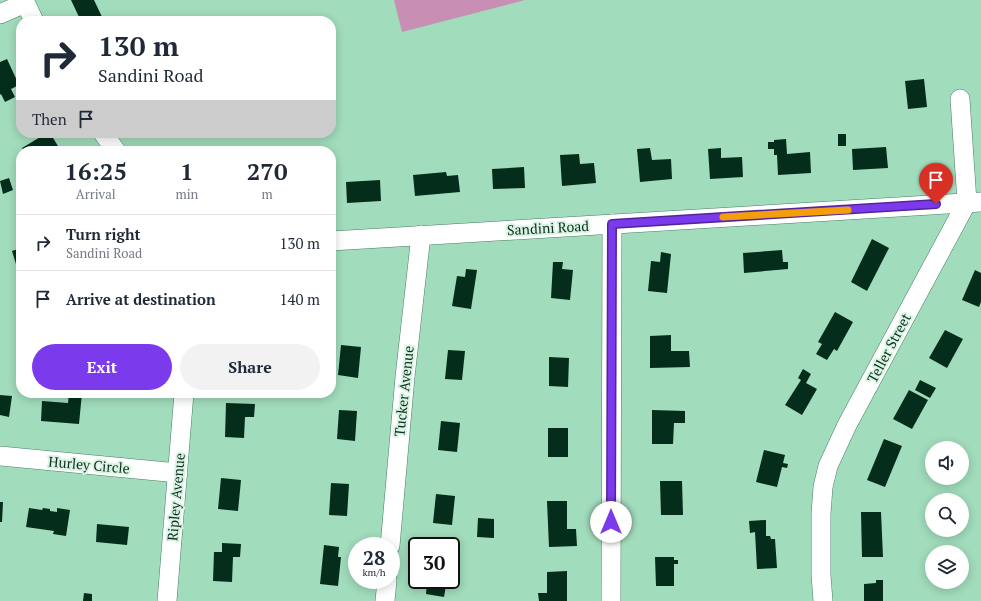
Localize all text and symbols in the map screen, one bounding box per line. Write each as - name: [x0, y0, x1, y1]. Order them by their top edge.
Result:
- text: 130 m: [98, 27, 179, 64]
- icon: right: [32, 32, 84, 84]
- text: Sandini Road: [98, 63, 203, 87]
- icon: arrive: [75, 108, 97, 130]
- text: Then: [32, 109, 67, 129]
- text: 16:25: [64, 155, 127, 187]
- text: 1: [180, 155, 194, 187]
- text: 270: [247, 155, 287, 187]
- pin: [919, 163, 953, 204]
- icon: arrive: [925, 169, 947, 191]
- text: Arrival: [76, 185, 116, 203]
- text: min: [175, 185, 198, 203]
- text: m: [262, 185, 273, 203]
- street label: Sandini Road: [507, 216, 590, 239]
- text: Turn right: [66, 224, 141, 244]
- icon: right: [32, 232, 54, 254]
- text: 130 m: [279, 233, 320, 253]
- text: Sandini Road: [66, 244, 142, 262]
- icon: arrive: [32, 288, 54, 310]
- text: Arrive at destination: [66, 289, 216, 309]
- text: 140 m: [279, 289, 320, 309]
- street label: Teller Street: [862, 309, 915, 386]
- button: Exit: [32, 344, 172, 390]
- button: Share: [180, 344, 320, 390]
- street label: Tucker Avenue: [389, 345, 418, 437]
- map controls: [925, 441, 969, 589]
- button: sound: [925, 441, 969, 485]
- street label: Hurley Circle: [48, 451, 130, 478]
- street label: Ripley Avenue: [162, 452, 189, 542]
- button: search: [925, 493, 969, 537]
- position arrow: [590, 501, 632, 543]
- speed limit sign: 30: [408, 537, 460, 589]
- text: 28: [363, 544, 385, 571]
- button: layers: [925, 545, 969, 589]
- text: km/h: [362, 566, 386, 579]

